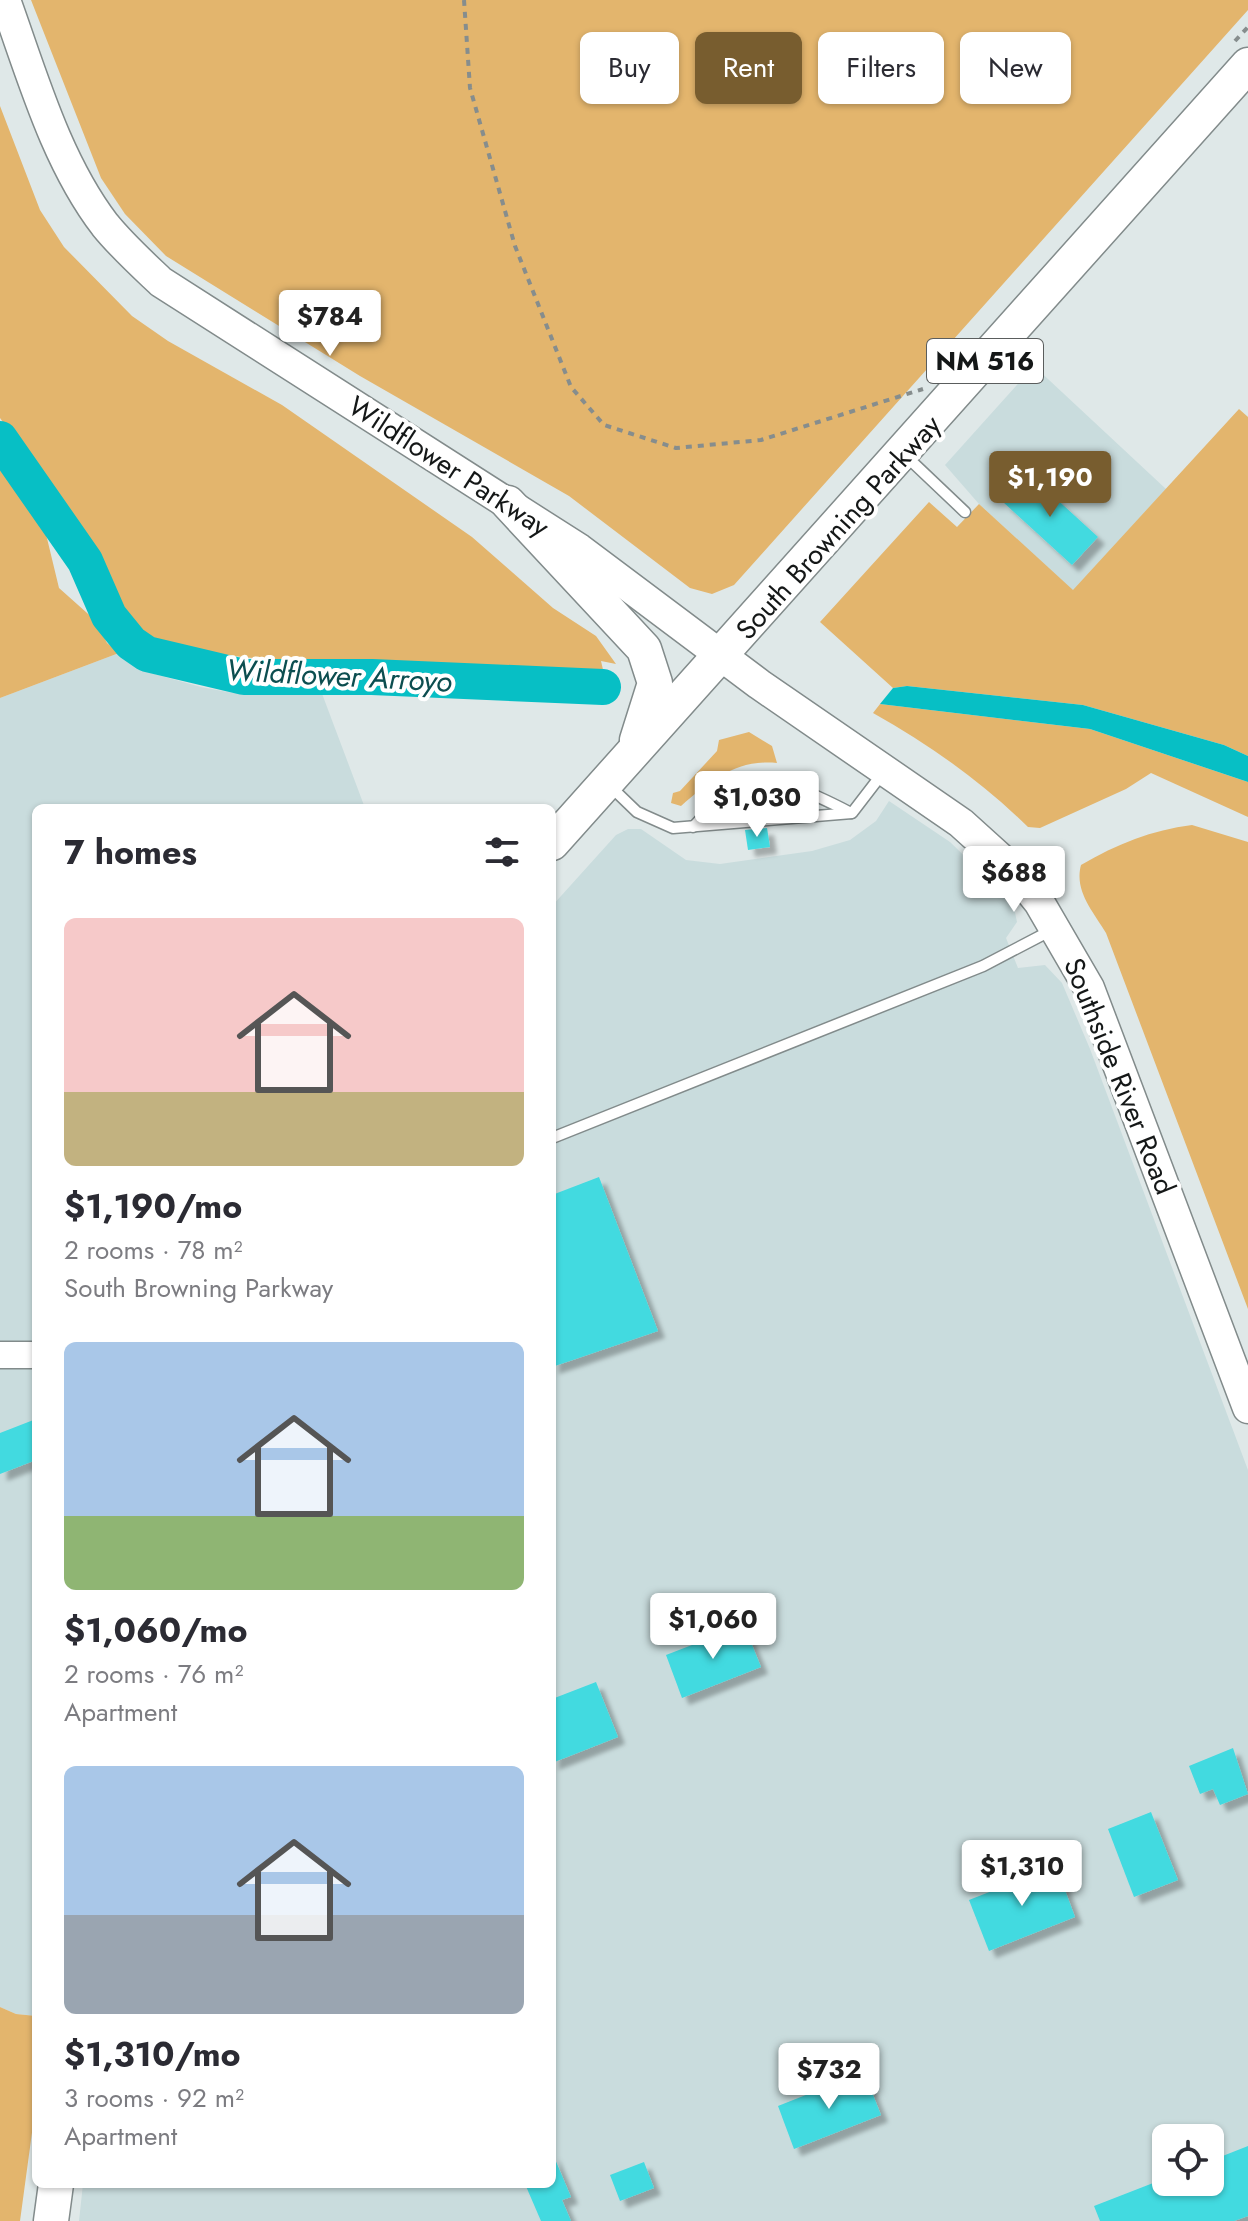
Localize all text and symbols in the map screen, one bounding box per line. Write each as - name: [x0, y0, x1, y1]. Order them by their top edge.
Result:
- chip: Buy: [580, 32, 679, 104]
- chip: Rent: [695, 32, 802, 104]
- chip: Filters: [818, 32, 944, 104]
- chip: New: [960, 32, 1071, 104]
- pin: $784: [283, 290, 377, 358]
- text: $784: [297, 297, 363, 335]
- road number: NM 516: [927, 339, 1043, 383]
- street label: Wildflower Parkway: [340, 386, 558, 547]
- street label: South Browning Parkway: [726, 405, 951, 649]
- pin: $1,190: [985, 451, 1115, 519]
- text: $1,190: [1007, 458, 1093, 496]
- water label: Wildflower Arroyo: [225, 648, 453, 703]
- pin: $1,030: [692, 771, 822, 839]
- text: $1,030: [713, 778, 801, 816]
- text: 7 homes: [64, 828, 197, 877]
- icon: filters: [480, 830, 524, 874]
- pin: $688: [967, 846, 1061, 914]
- text: $688: [981, 853, 1047, 891]
- street label: Southside River Road: [1053, 952, 1186, 1201]
- icon: home: [222, 970, 366, 1114]
- text: $1,190/mo: [64, 1182, 242, 1231]
- text: 2 rooms · 78 m²: [64, 1231, 243, 1269]
- text: South Browning Parkway: [64, 1269, 333, 1307]
- icon: home: [222, 1394, 366, 1538]
- pin: $1,060: [648, 1593, 778, 1661]
- text: $1,060: [668, 1600, 758, 1638]
- text: $1,060/mo: [64, 1606, 247, 1655]
- text: 2 rooms · 76 m²: [64, 1655, 243, 1693]
- text: Apartment: [64, 1693, 177, 1731]
- icon: home: [222, 1818, 366, 1962]
- pin: $1,310: [957, 1840, 1087, 1908]
- text: $1,310: [980, 1847, 1064, 1885]
- text: $1,310/mo: [64, 2030, 241, 2079]
- pin: $732: [782, 2043, 876, 2111]
- text: $732: [796, 2050, 862, 2088]
- text: 3 rooms · 92 m²: [64, 2079, 244, 2117]
- text: Apartment: [64, 2117, 177, 2155]
- map controls: [1152, 2124, 1224, 2196]
- button: locate: [1152, 2124, 1224, 2196]

